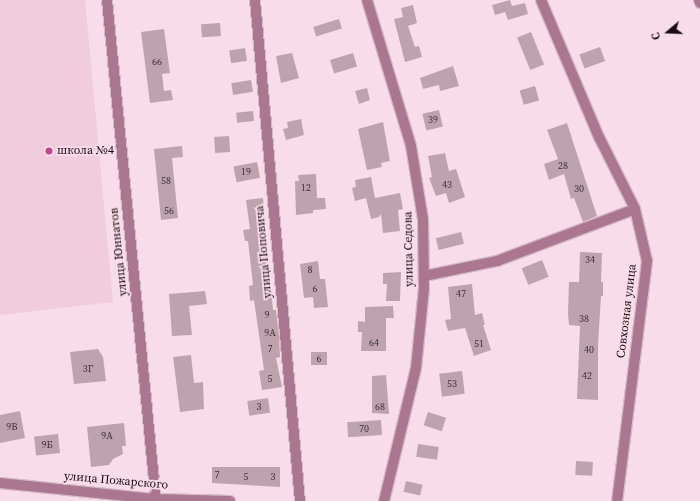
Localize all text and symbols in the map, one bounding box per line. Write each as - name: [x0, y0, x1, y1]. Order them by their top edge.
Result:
- north arrow: [648, 12, 688, 52]
- text: С: [648, 30, 664, 42]
- house number: 66: [152, 56, 162, 68]
- house number: 39: [428, 114, 438, 126]
- place label: школа №4: [57, 144, 114, 158]
- marker: школа №4: [44, 146, 54, 156]
- house number: 28: [558, 160, 568, 172]
- house number: 19: [241, 166, 251, 178]
- house number: 58: [161, 175, 171, 187]
- house number: 43: [442, 179, 452, 191]
- house number: 12: [301, 182, 311, 194]
- house number: 30: [574, 183, 584, 195]
- house number: 56: [164, 205, 174, 217]
- street label: улица Поповича: [253, 205, 275, 299]
- street label: улица Юннатов: [107, 207, 131, 297]
- street label: улица Седова: [401, 211, 417, 287]
- house number: 34: [585, 254, 595, 266]
- street label: Совхозная улица: [614, 263, 640, 359]
- house number: 8: [308, 264, 312, 276]
- house number: 6: [313, 283, 317, 295]
- house number: 47: [456, 288, 466, 300]
- house number: 9: [265, 309, 269, 321]
- house number: 38: [579, 313, 589, 325]
- house number: 9А: [264, 327, 276, 339]
- house number: 64: [369, 337, 379, 349]
- house number: 51: [474, 338, 484, 350]
- house number: 7: [268, 343, 272, 355]
- house number: 40: [584, 344, 594, 356]
- house number: 6: [317, 353, 321, 365]
- house number: 3Г: [83, 363, 93, 375]
- house number: 42: [582, 370, 592, 382]
- house number: 5: [268, 373, 272, 385]
- house number: 53: [447, 378, 457, 390]
- house number: 3: [257, 401, 261, 413]
- house number: 68: [375, 401, 385, 413]
- house number: 9В: [6, 421, 18, 433]
- house number: 70: [359, 423, 369, 435]
- house number: 9А: [101, 430, 113, 442]
- house number: 9Б: [41, 439, 53, 451]
- street label: улица Пожарского: [63, 469, 169, 493]
- house number: 7: [215, 469, 219, 481]
- house number: 5: [244, 471, 248, 483]
- house number: 3: [271, 471, 275, 483]

